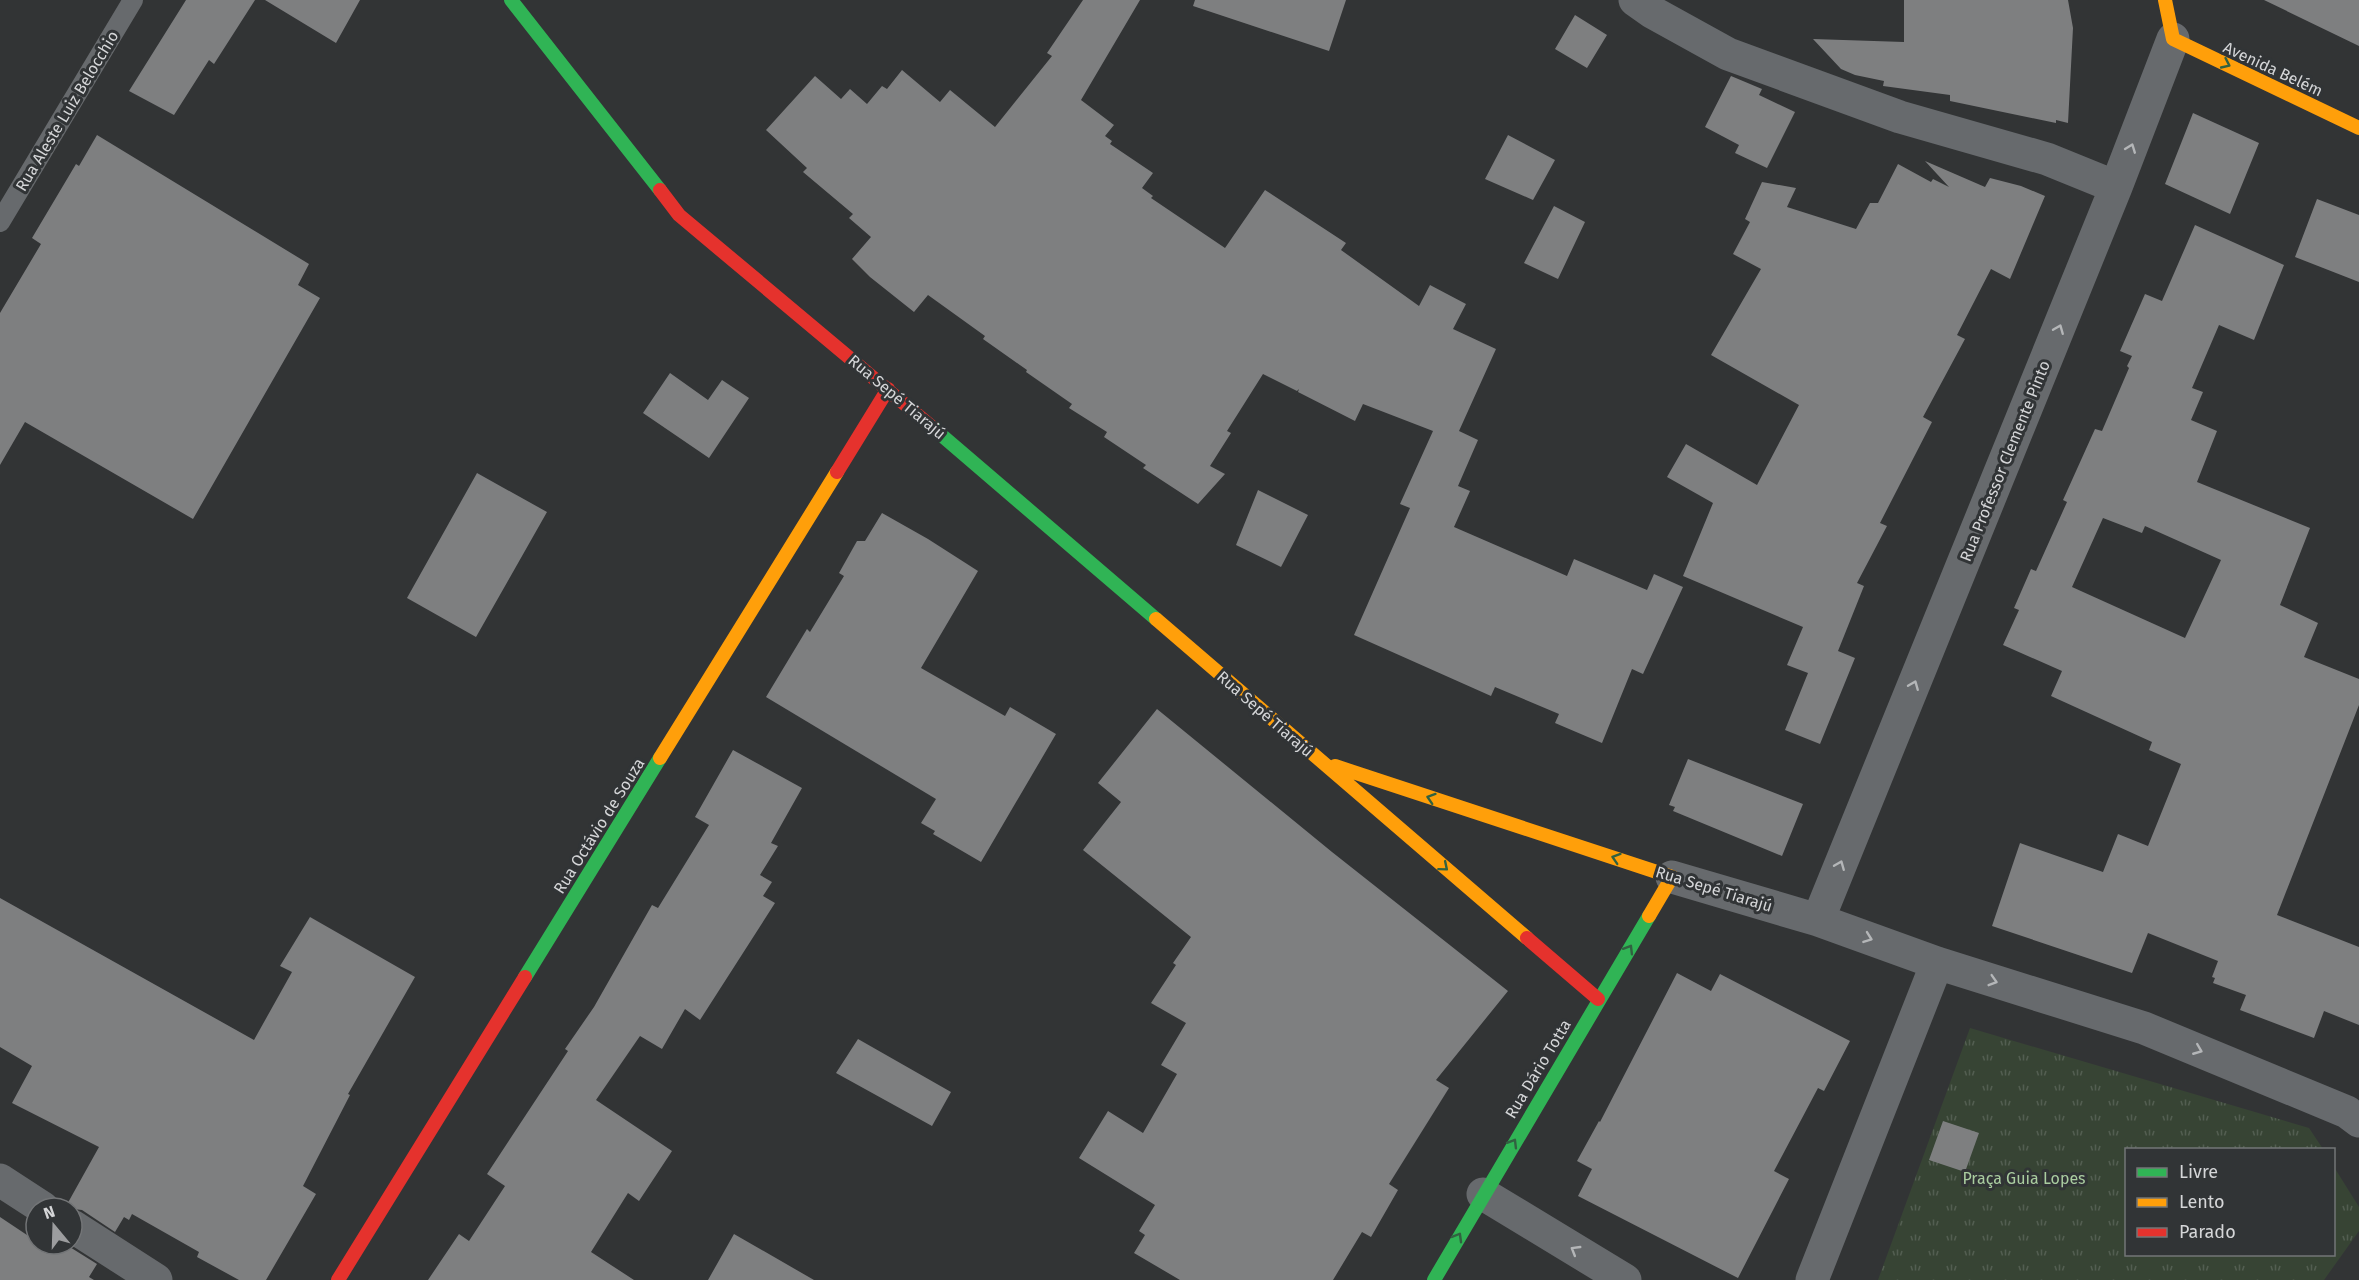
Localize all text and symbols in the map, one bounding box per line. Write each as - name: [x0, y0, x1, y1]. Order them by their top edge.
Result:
- street label: Rua Aleste Luiz Belocchio: [12, 27, 122, 195]
- street label: Avenida Belém: [2220, 38, 2326, 100]
- one-way arrow: [2220, 57, 2231, 69]
- one-way arrow: [2124, 144, 2137, 154]
- one-way arrow: [2052, 325, 2064, 336]
- street label: Rua Sepé Tiarajú: [844, 351, 950, 443]
- street label: Rua Professor Clemente Pinto: [1956, 358, 2054, 564]
- street label: Rua Sepé Tiarajú: [1213, 667, 1317, 761]
- one-way arrow: [1907, 680, 1919, 691]
- street label: Rua Octávio de Souza: [550, 755, 648, 897]
- one-way arrow: [1426, 792, 1437, 805]
- one-way arrow: [1611, 853, 1622, 866]
- one-way arrow: [1437, 860, 1448, 871]
- one-way arrow: [1833, 861, 1845, 872]
- street label: Rua Sepé Tiarajú: [1653, 862, 1775, 916]
- one-way arrow: [1862, 931, 1873, 943]
- one-way arrow: [1621, 945, 1633, 955]
- one-way arrow: [1987, 974, 1998, 986]
- street label: Rua Dário Totta: [1501, 1016, 1575, 1122]
- one-way arrow: [2192, 1043, 2203, 1055]
- one-way arrow: [1505, 1139, 1517, 1149]
- legend: [2125, 1148, 2335, 1256]
- text: Livre: [2179, 1161, 2218, 1183]
- park label: Praça Guia Lopes: [1962, 1169, 2086, 1189]
- text: Lento: [2179, 1191, 2225, 1213]
- north arrow: [24, 1196, 84, 1256]
- text: N: [41, 1202, 57, 1223]
- text: Parado: [2179, 1221, 2236, 1243]
- one-way arrow: [1451, 1233, 1463, 1243]
- one-way arrow: [1571, 1245, 1581, 1257]

